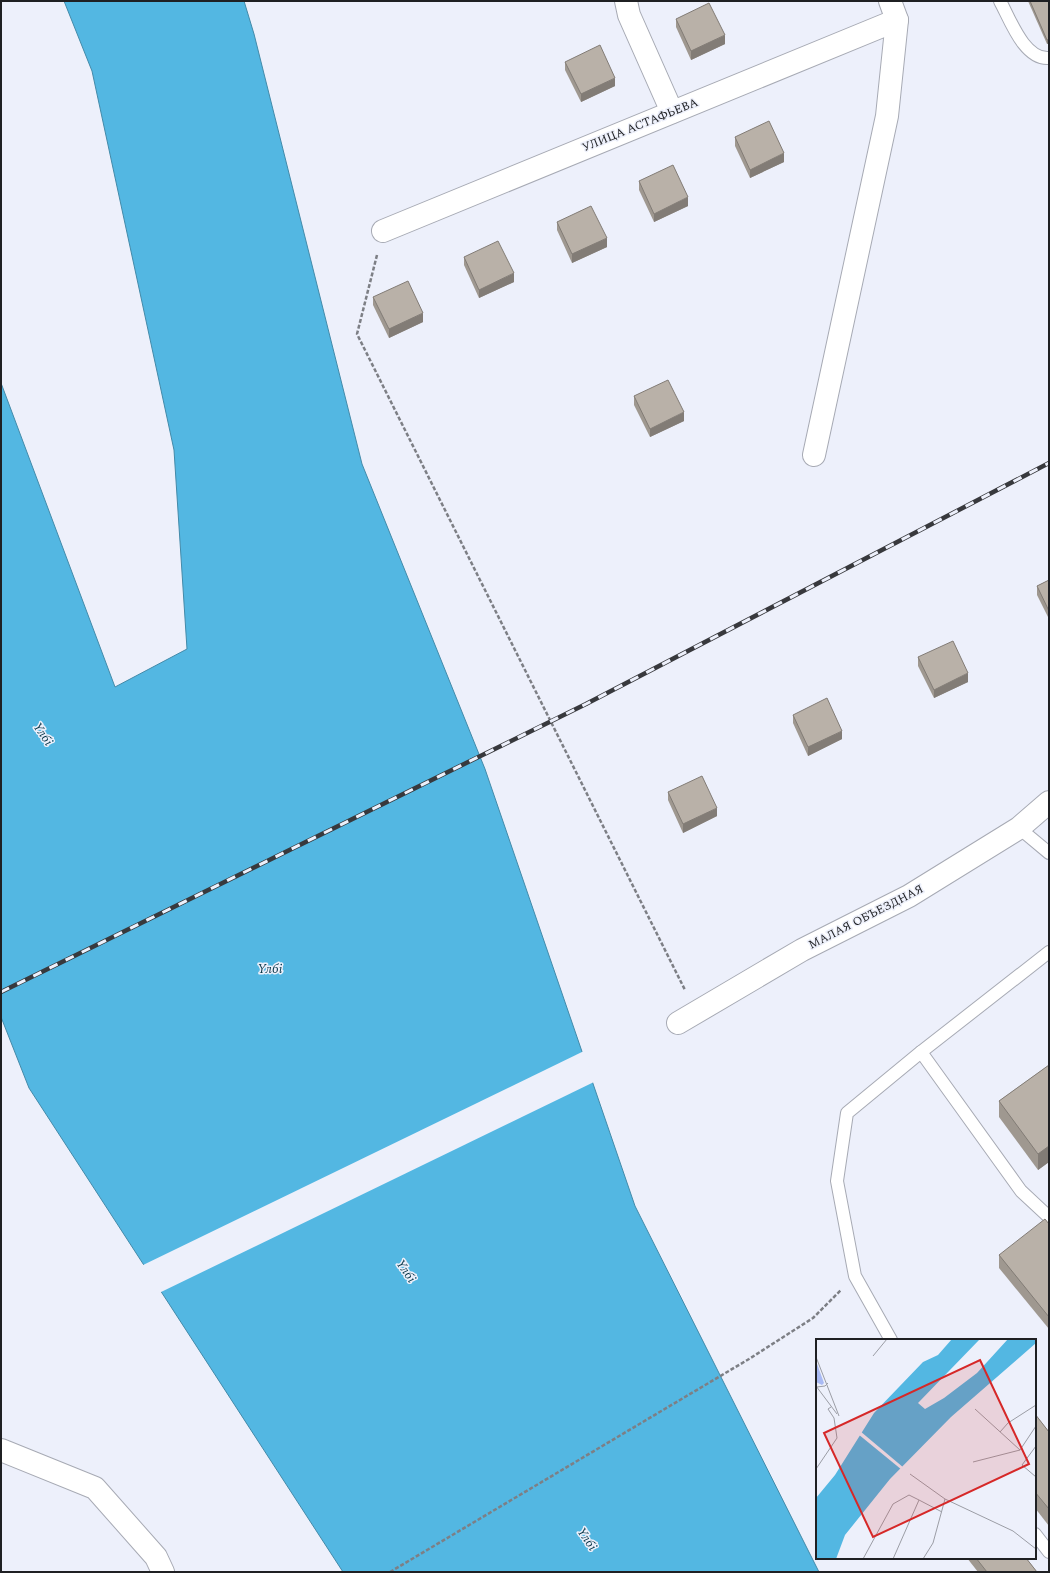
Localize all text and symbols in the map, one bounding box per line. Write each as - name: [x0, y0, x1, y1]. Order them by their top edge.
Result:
- street label: УЛИЦА АСТАФЬЕВА: [579, 93, 701, 157]
- water label: Үлбі: [28, 718, 58, 750]
- street label: МАЛАЯ ОБЪЕЗДНАЯ: [805, 880, 927, 954]
- water label: Үлбі: [258, 959, 283, 979]
- water label: Үлбі: [391, 1255, 421, 1287]
- inset map: [816, 1339, 1036, 1559]
- water label: Үлбі: [572, 1523, 602, 1555]

